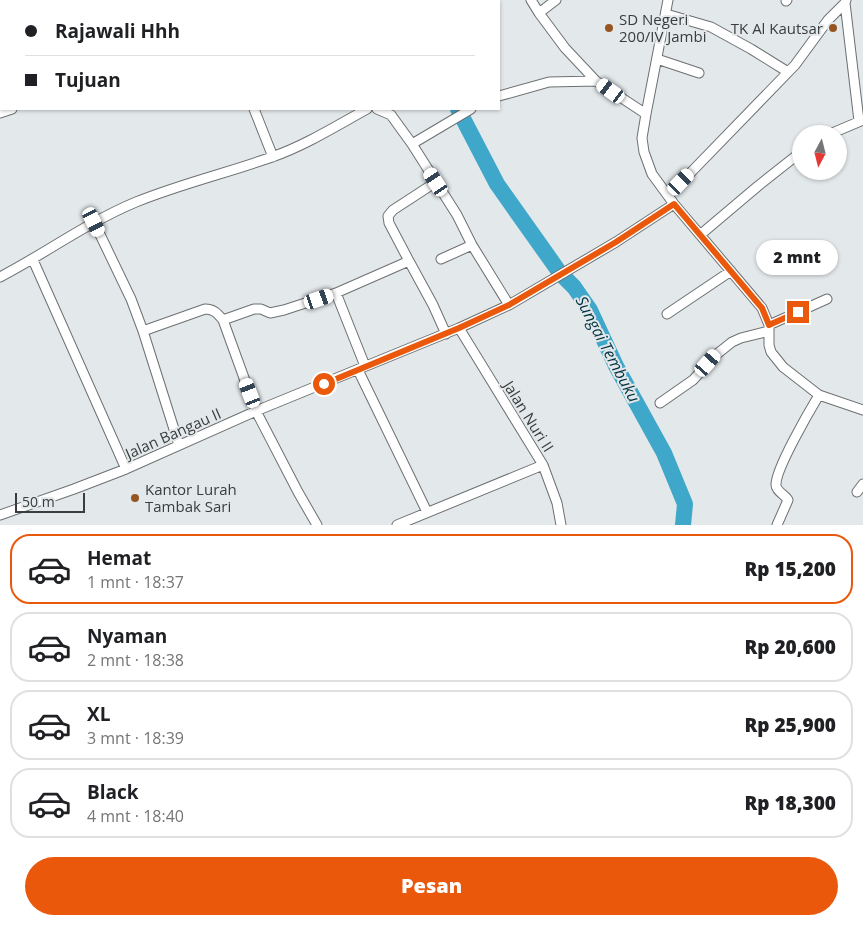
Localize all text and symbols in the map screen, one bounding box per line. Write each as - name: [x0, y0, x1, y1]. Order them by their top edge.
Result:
- place label: SD Negeri 200/IV Jambi: [619, 9, 706, 46]
- text: Rajawali Hhh: [55, 18, 180, 44]
- place label: TK Al Kautsar: [731, 18, 823, 38]
- marker: SD Negeri 200/IV Jambi: [603, 22, 615, 34]
- marker: TK Al Kautsar: [827, 22, 839, 34]
- text: Tujuan: [55, 67, 121, 93]
- car: [594, 76, 627, 106]
- north arrow: [792, 125, 848, 180]
- map controls: [792, 125, 847, 180]
- car: [421, 165, 450, 199]
- car: [665, 166, 696, 198]
- car: [80, 205, 107, 239]
- callout: 2 mnt: [757, 240, 839, 274]
- text: 2 mnt: [773, 246, 821, 268]
- car: [302, 287, 335, 311]
- water label: Sungai Tembuku: [571, 292, 645, 406]
- route end: [787, 301, 809, 323]
- car: [692, 347, 723, 379]
- route start: [313, 373, 335, 395]
- street label: Jalan Nuri II: [498, 375, 559, 455]
- car: [237, 376, 262, 410]
- street label: Jalan Bangau II: [120, 403, 224, 464]
- place label: Kantor Lurah Tambak Sari: [145, 479, 237, 516]
- scale bar: [15, 490, 85, 513]
- text: 50 m: [22, 492, 55, 511]
- marker: Kantor Lurah Tambak Sari: [129, 492, 141, 504]
- text: Hemat: [87, 545, 151, 571]
- icon: car: [27, 547, 72, 592]
- text: Rp 15,200: [744, 556, 836, 582]
- text: 1 mnt · 18:37: [87, 571, 184, 593]
- text: Nyaman: [87, 623, 167, 649]
- icon: car: [27, 625, 72, 670]
- text: Rp 20,600: [744, 634, 836, 660]
- text: 2 mnt · 18:38: [87, 649, 184, 671]
- text: XL: [87, 701, 110, 727]
- icon: car: [27, 703, 72, 748]
- text: Rp 25,900: [744, 712, 836, 738]
- text: 3 mnt · 18:39: [87, 727, 184, 749]
- text: Black: [87, 779, 139, 805]
- icon: car: [27, 781, 72, 826]
- text: Rp 18,300: [744, 790, 836, 816]
- text: 4 mnt · 18:40: [87, 805, 184, 827]
- button: Pesan: [25, 857, 838, 915]

